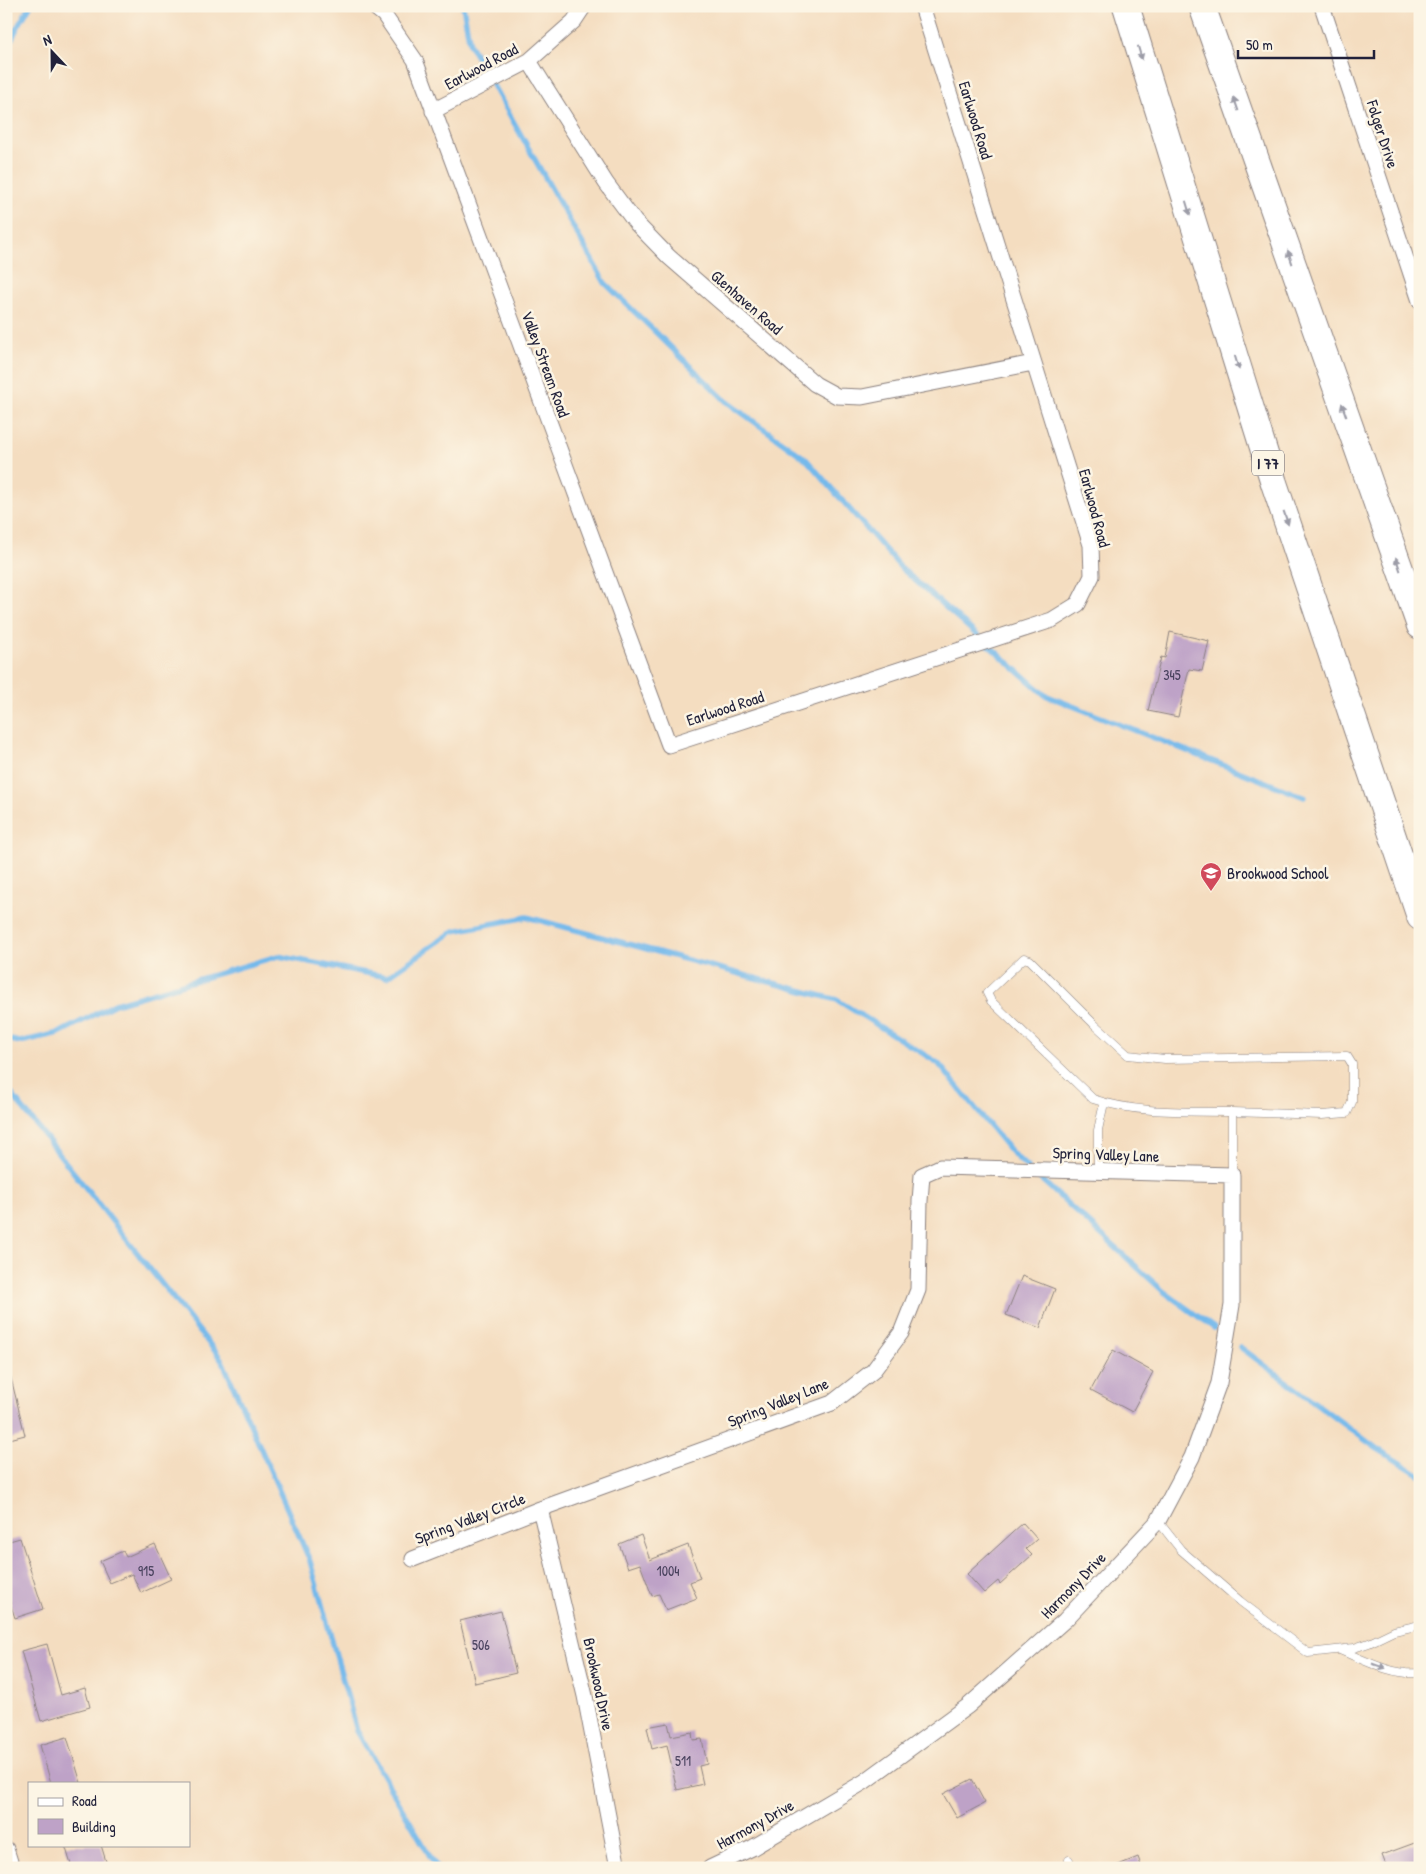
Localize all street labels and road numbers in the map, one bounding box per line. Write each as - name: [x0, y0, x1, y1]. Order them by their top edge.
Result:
- street label: Earlwood Road: [440, 37, 522, 95]
- street label: Earlwood Road: [954, 78, 998, 162]
- street label: Folger Drive: [1361, 96, 1404, 171]
- street label: Glenhaven Road: [706, 265, 788, 339]
- street label: Valley Stream Road: [517, 308, 575, 420]
- road number: I 77: [1252, 450, 1284, 476]
- street label: Earlwood Road: [1074, 466, 1116, 550]
- street label: Earlwood Road: [683, 685, 767, 731]
- street label: Spring Valley Lane: [1052, 1141, 1160, 1167]
- street label: Spring Valley Lane: [724, 1372, 832, 1432]
- street label: Spring Valley Circle: [412, 1487, 529, 1549]
- street label: Harmony Drive: [1036, 1546, 1111, 1623]
- street label: Brookwood Drive: [578, 1636, 620, 1733]
- street label: Harmony Drive: [712, 1793, 798, 1854]

